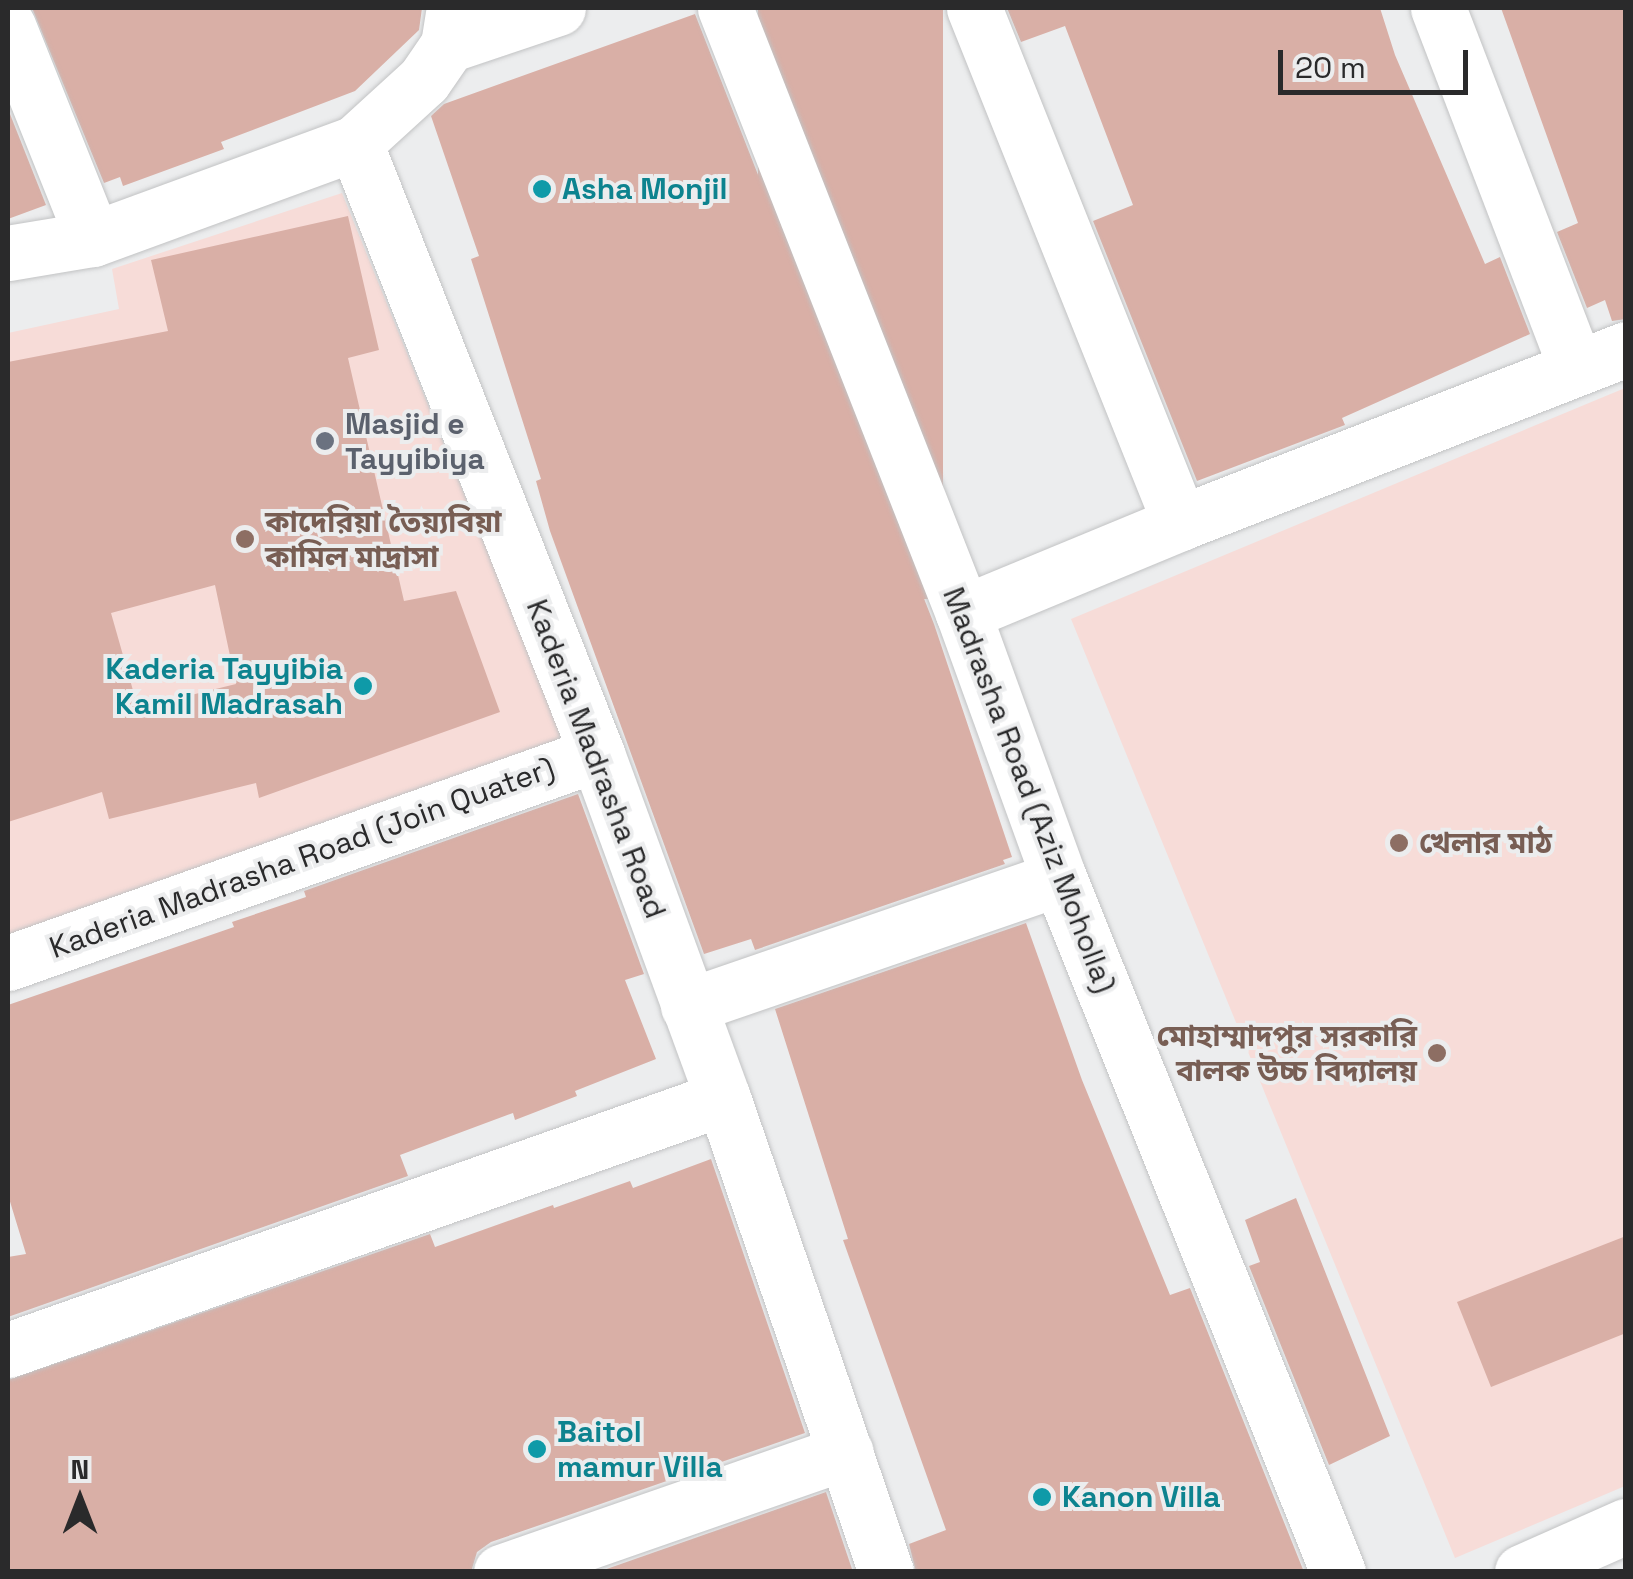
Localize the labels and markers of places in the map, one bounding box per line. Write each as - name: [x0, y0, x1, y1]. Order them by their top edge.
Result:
- place label: Asha Monjil: [562, 171, 727, 207]
- marker: Asha Monjil: [531, 178, 553, 200]
- place label: Masjid e Tayyibiya: [345, 406, 485, 476]
- marker: Masjid e Tayyibiya: [314, 430, 336, 452]
- place label: কাদেরিয়া তৈয়্যবিয়া কামিল মাদ্রাসা: [265, 504, 502, 574]
- marker: কাদেরিয়া তৈয়্যবিয়া কামিল মাদ্রাসা: [234, 528, 256, 550]
- place label: Kaderia Tayyibia Kamil Madrasah: [105, 651, 343, 722]
- marker: Kaderia Tayyibia Kamil Madrasah: [352, 675, 374, 697]
- place label: খেলার মাঠ: [1419, 825, 1552, 861]
- marker: খেলার মাঠ: [1388, 832, 1410, 854]
- place label: মোহাম্মাদপুর সরকারি বালক উচ্চ বিদ্যালয়: [1157, 1018, 1417, 1088]
- marker: মোহাম্মাদপুর সরকারি বালক উচ্চ বিদ্যালয়: [1426, 1042, 1448, 1064]
- place label: Baitol mamur Villa: [557, 1414, 723, 1484]
- marker: Baitol mamur Villa: [526, 1438, 548, 1460]
- place label: Kanon Villa: [1062, 1479, 1221, 1515]
- marker: Kanon Villa: [1031, 1486, 1053, 1508]

